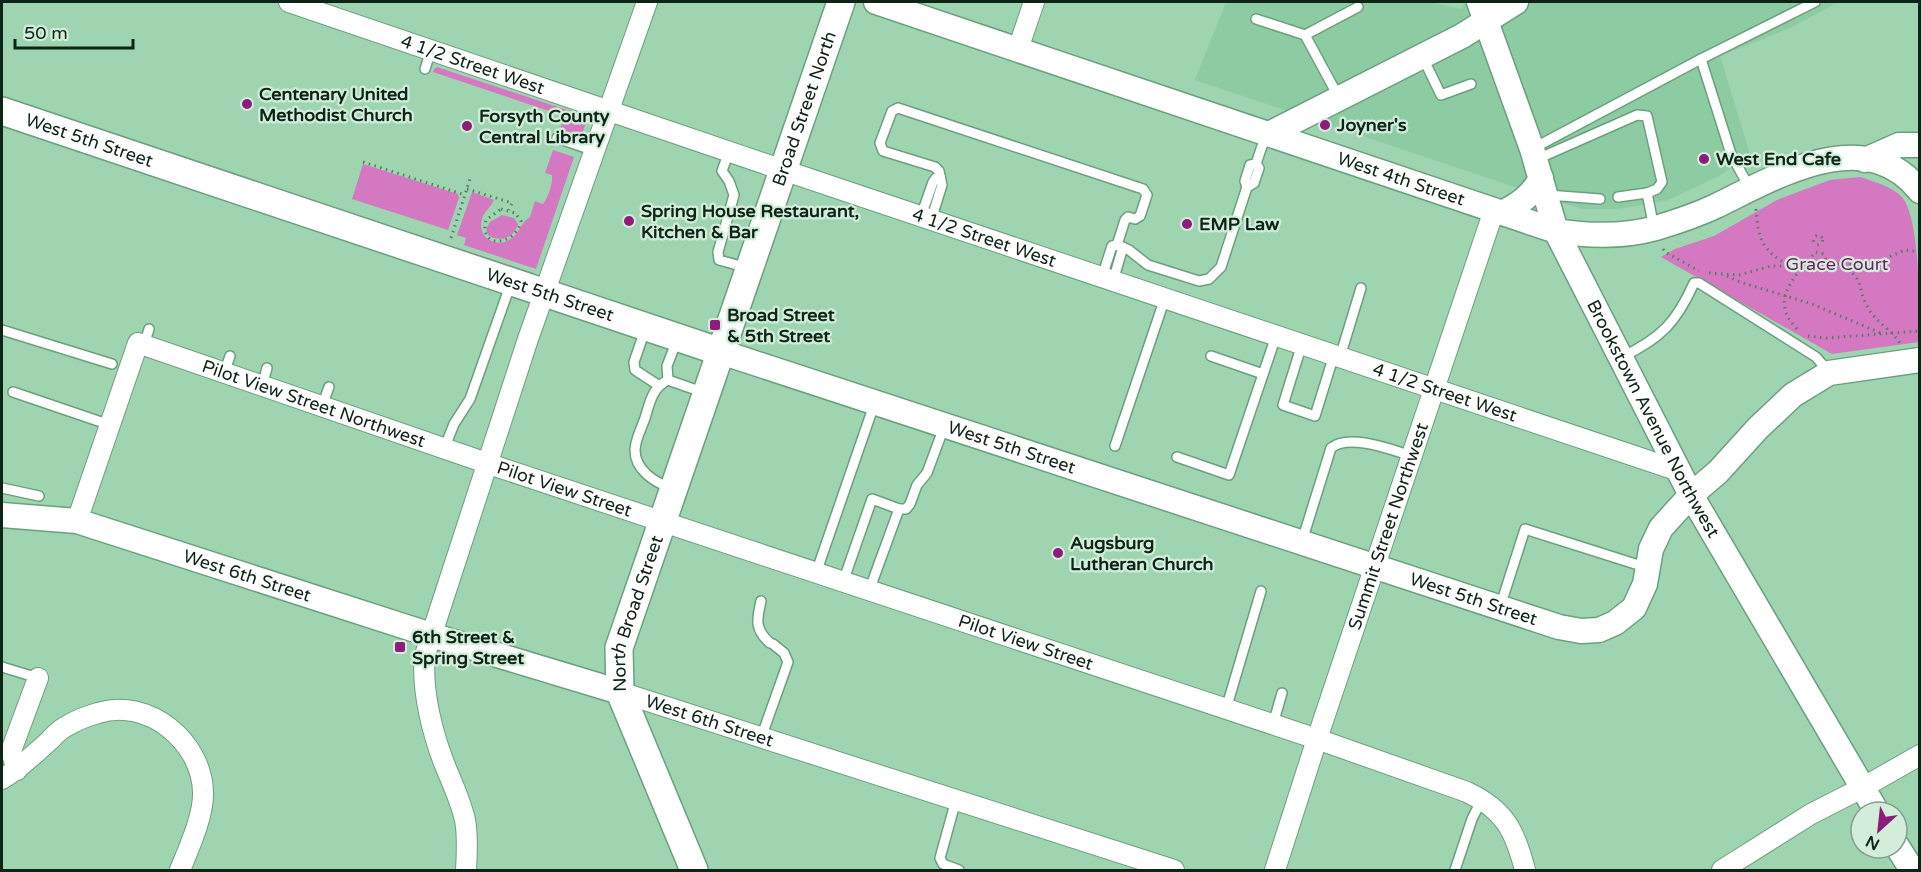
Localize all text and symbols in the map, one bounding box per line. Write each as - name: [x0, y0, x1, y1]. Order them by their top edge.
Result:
- scale bar: [15, 12, 134, 50]
- text: 50 m: [24, 22, 68, 44]
- street label: Broad Street North: [768, 28, 841, 189]
- street label: 4 1/2 Street West: [398, 30, 548, 99]
- place label: Centenary United Methodist Church: [259, 83, 413, 126]
- marker: Centenary United Methodist Church: [240, 97, 254, 111]
- place label: Forsyth County Central Library: [479, 105, 610, 148]
- street label: West 5th Street: [23, 109, 156, 172]
- place label: Joyner's: [1336, 114, 1407, 136]
- marker: Joyner's: [1318, 118, 1332, 132]
- marker: Forsyth County Central Library: [460, 119, 474, 133]
- street label: West 4th Street: [1334, 147, 1468, 211]
- place label: West End Cafe: [1716, 148, 1841, 170]
- marker: West End Cafe: [1697, 152, 1711, 166]
- place label: Spring House Restaurant, Kitchen & Bar: [641, 200, 859, 243]
- street label: 4 1/2 Street West: [909, 203, 1059, 272]
- place label: EMP Law: [1199, 213, 1280, 235]
- marker: Spring House Restaurant, Kitchen & Bar: [622, 214, 636, 228]
- marker: EMP Law: [1180, 217, 1194, 231]
- park label: Grace Court: [1786, 253, 1889, 275]
- street label: West 5th Street: [483, 263, 617, 326]
- street label: Brookstown Avenue Northwest: [1582, 296, 1725, 542]
- place label: Broad Street & 5th Street: [727, 304, 835, 347]
- marker: Broad Street & 5th Street: [708, 318, 722, 332]
- street label: Pilot View Street Northwest: [199, 355, 429, 452]
- street label: 4 1/2 Street West: [1370, 358, 1520, 427]
- street label: West 5th Street: [945, 416, 1079, 479]
- street label: Summit Street Northwest: [1343, 420, 1433, 632]
- street label: Pilot View Street: [494, 456, 635, 522]
- street label: North Broad Street: [607, 532, 668, 692]
- place label: Augsburg Lutheran Church: [1070, 532, 1214, 575]
- street label: West 6th Street: [180, 545, 314, 607]
- marker: Augsburg Lutheran Church: [1051, 546, 1065, 560]
- street label: West 5th Street: [1407, 568, 1540, 630]
- street label: Pilot View Street: [955, 610, 1096, 675]
- place label: 6th Street & Spring Street: [412, 626, 524, 669]
- marker: 6th Street & Spring Street: [393, 640, 407, 654]
- street label: West 6th Street: [643, 690, 776, 752]
- north arrow: [1849, 800, 1909, 860]
- text: N: [1862, 831, 1883, 854]

